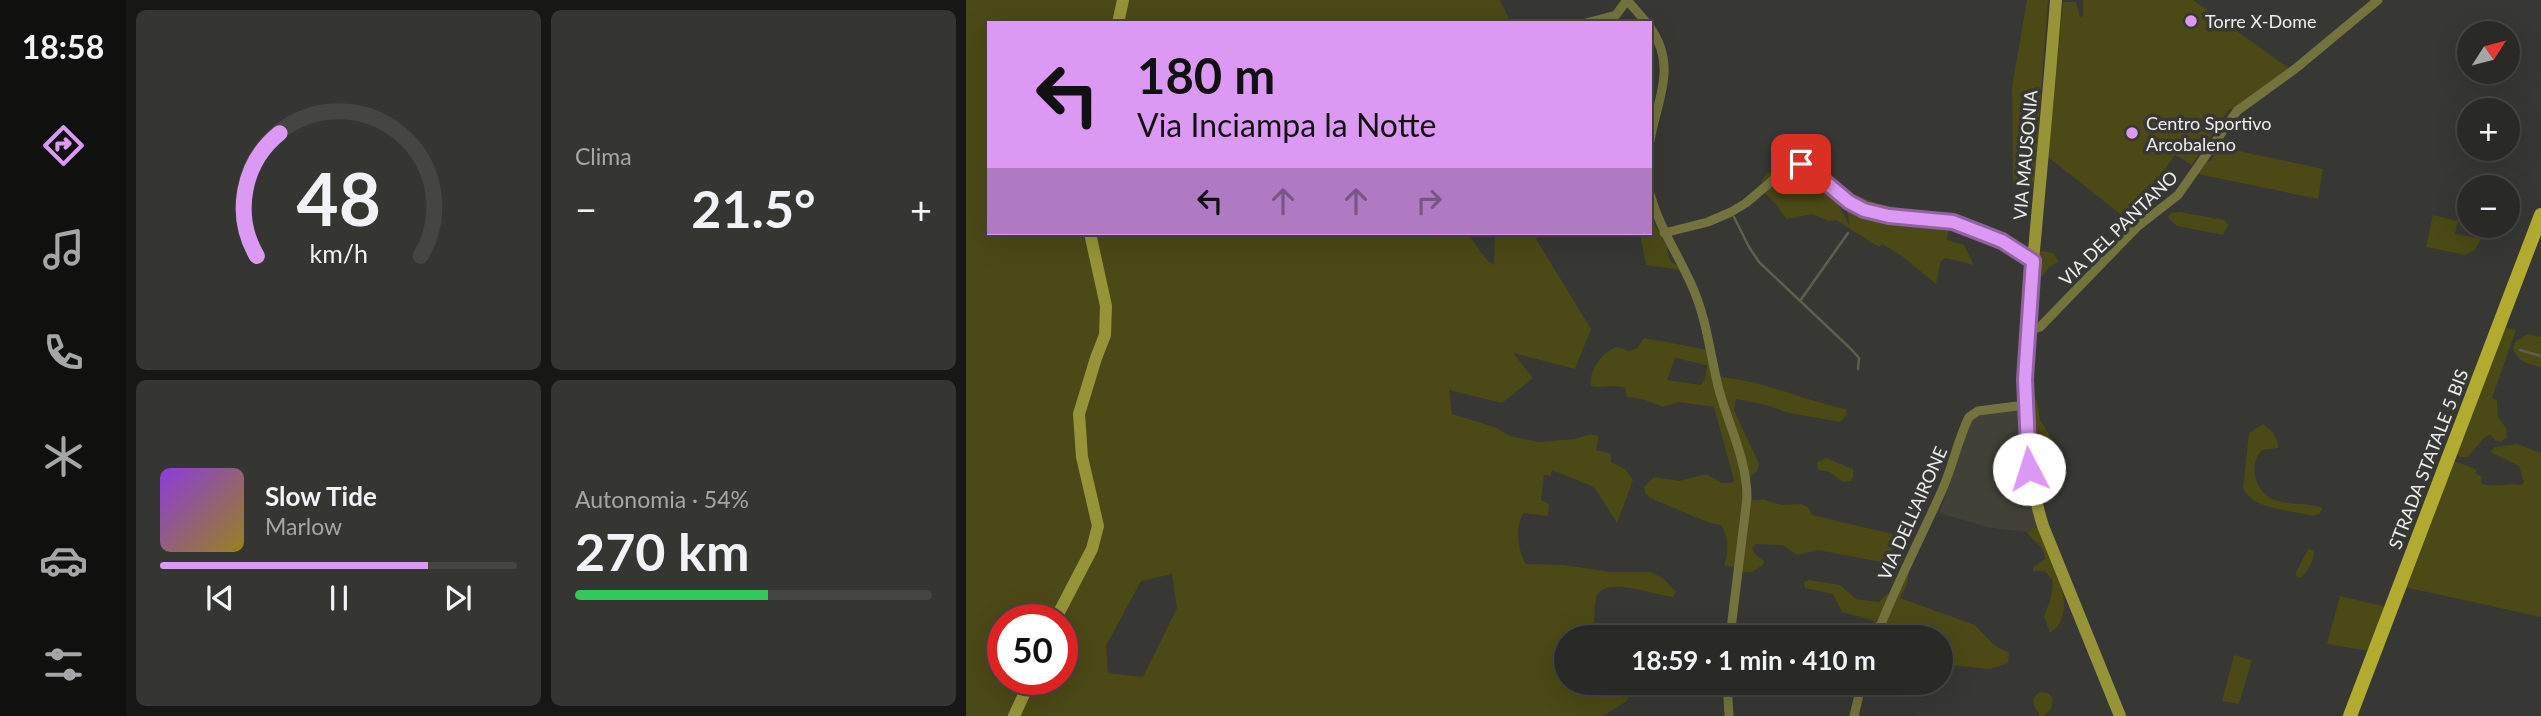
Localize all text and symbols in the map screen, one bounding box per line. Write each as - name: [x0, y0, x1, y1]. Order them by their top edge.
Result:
- place label: Torre X-Dome: [2205, 10, 2317, 32]
- marker: Torre X-Dome: [2183, 13, 2199, 29]
- north arrow: [2457, 21, 2520, 84]
- map controls: [2457, 21, 2520, 238]
- text: 18:58: [22, 27, 104, 66]
- text: 180 m: [1137, 46, 1275, 104]
- icon: left: [1022, 49, 1113, 140]
- street label: VIA MAUSONIA: [2008, 88, 2042, 221]
- button: +: [2457, 98, 2520, 161]
- text: Via Inciampa la Notte: [1137, 105, 1436, 144]
- place label: Centro Sportivo Arcobaleno: [2146, 112, 2271, 155]
- icon: directions: [39, 121, 88, 170]
- marker: Centro Sportivo Arcobaleno: [2124, 125, 2140, 141]
- pin: [1771, 134, 1831, 194]
- text: Clima: [575, 142, 632, 170]
- icon: arrive: [1782, 145, 1820, 183]
- text: 48: [296, 154, 381, 242]
- street label: VIA DEL PANTANO: [2054, 166, 2182, 290]
- button: −: [2457, 175, 2520, 238]
- text: 21.5°: [691, 177, 816, 239]
- icon: left: [1191, 182, 1229, 220]
- icon: ahead: [1264, 182, 1302, 220]
- icon: ahead: [1337, 182, 1375, 220]
- icon: right: [1410, 182, 1448, 220]
- text: −: [575, 186, 597, 232]
- text: +: [910, 186, 932, 232]
- icon: music: [39, 225, 88, 274]
- text: km/h: [309, 238, 368, 268]
- icon: phone: [39, 328, 88, 377]
- street label: STRADA STATALE 5 BIS: [2384, 366, 2472, 552]
- icon: climate: [39, 432, 88, 481]
- position arrow: [1992, 432, 2066, 506]
- street label: VIA DELL'AIRONE: [1873, 443, 1951, 583]
- text: Slow Tide: [265, 480, 377, 512]
- text: Autonomia · 54%: [575, 485, 749, 513]
- text: Marlow: [265, 512, 342, 540]
- text: 270 km: [575, 520, 749, 582]
- icon: car: [39, 536, 88, 585]
- icon: previous: [201, 579, 239, 617]
- icon: pause: [320, 579, 358, 617]
- icon: next: [439, 579, 477, 617]
- speed limit sign: 50: [987, 604, 1078, 695]
- icon: filters: [39, 640, 88, 689]
- text: 18:59 · 1 min · 410 m: [1631, 644, 1876, 676]

